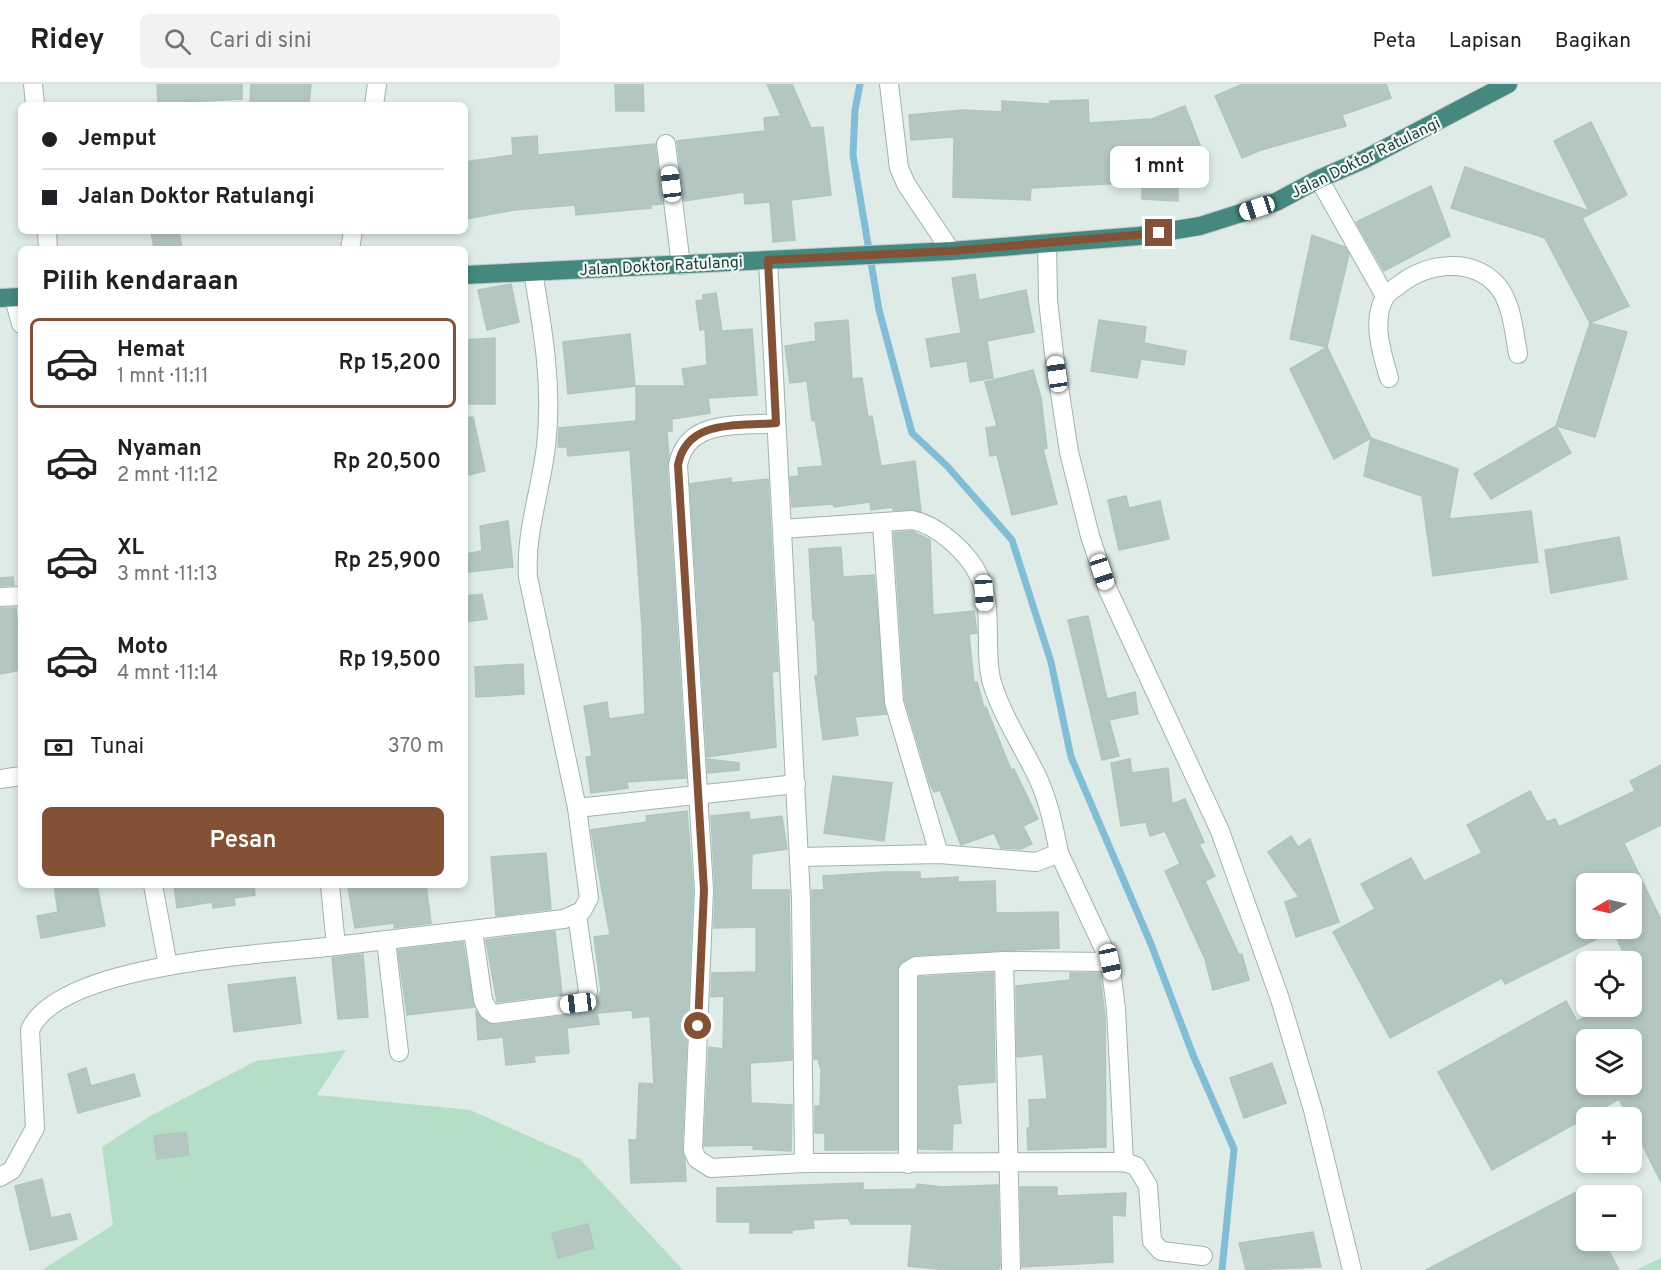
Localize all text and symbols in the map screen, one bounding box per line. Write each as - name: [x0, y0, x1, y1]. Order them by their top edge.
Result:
- search box: [140, 14, 560, 68]
- text: Ridey: [30, 23, 104, 59]
- icon: search: [161, 25, 194, 58]
- text: Cari di sini: [209, 28, 312, 55]
- text: Peta: [1373, 28, 1416, 55]
- text: Lapisan: [1449, 28, 1522, 55]
- text: Bagikan: [1555, 28, 1631, 55]
- street label: Jalan Doktor Ratulangi: [1288, 114, 1444, 204]
- text: Jemput: [78, 126, 156, 153]
- callout: 1 mnt: [1110, 146, 1208, 188]
- text: 1 mnt: [1135, 154, 1184, 180]
- car: [660, 165, 682, 203]
- text: Jalan Doktor Ratulangi: [78, 184, 315, 211]
- car: [1237, 194, 1277, 222]
- route end: [1145, 219, 1172, 246]
- street label: Jalan Doktor Ratulangi: [579, 253, 743, 281]
- text: Pilih kendaraan: [42, 265, 239, 299]
- icon: car: [45, 336, 99, 390]
- text: Hemat: [117, 337, 185, 364]
- text: Rp 15,200: [338, 350, 441, 377]
- car: [1046, 355, 1068, 393]
- text: 1 mnt · 11:11: [117, 364, 209, 390]
- icon: car: [45, 435, 99, 489]
- text: Nyaman: [117, 436, 202, 463]
- text: Rp 20,500: [333, 449, 441, 476]
- text: 2 mnt · 11:12: [117, 463, 218, 489]
- icon: car: [45, 534, 99, 588]
- text: XL: [117, 535, 144, 562]
- text: Rp 25,900: [334, 548, 441, 575]
- car: [1088, 552, 1116, 592]
- text: 3 mnt · 11:13: [117, 562, 218, 588]
- car: [974, 575, 994, 611]
- icon: car: [45, 633, 99, 687]
- text: Moto: [117, 634, 168, 661]
- text: Rp 19,500: [339, 647, 441, 674]
- text: 4 mnt · 11:14: [117, 661, 218, 687]
- icon: cash: [42, 731, 75, 764]
- text: Tunai: [90, 734, 144, 761]
- text: 370 m: [388, 734, 444, 760]
- button: Pesan: [42, 807, 444, 876]
- north arrow: [1576, 873, 1642, 939]
- map controls: [1576, 873, 1642, 1251]
- car: [1097, 943, 1123, 981]
- button: locate: [1576, 951, 1642, 1017]
- car: [559, 992, 597, 1014]
- route start: [684, 1012, 711, 1039]
- button: layers: [1576, 1029, 1642, 1095]
- button: +: [1576, 1107, 1642, 1173]
- button: −: [1576, 1185, 1642, 1251]

